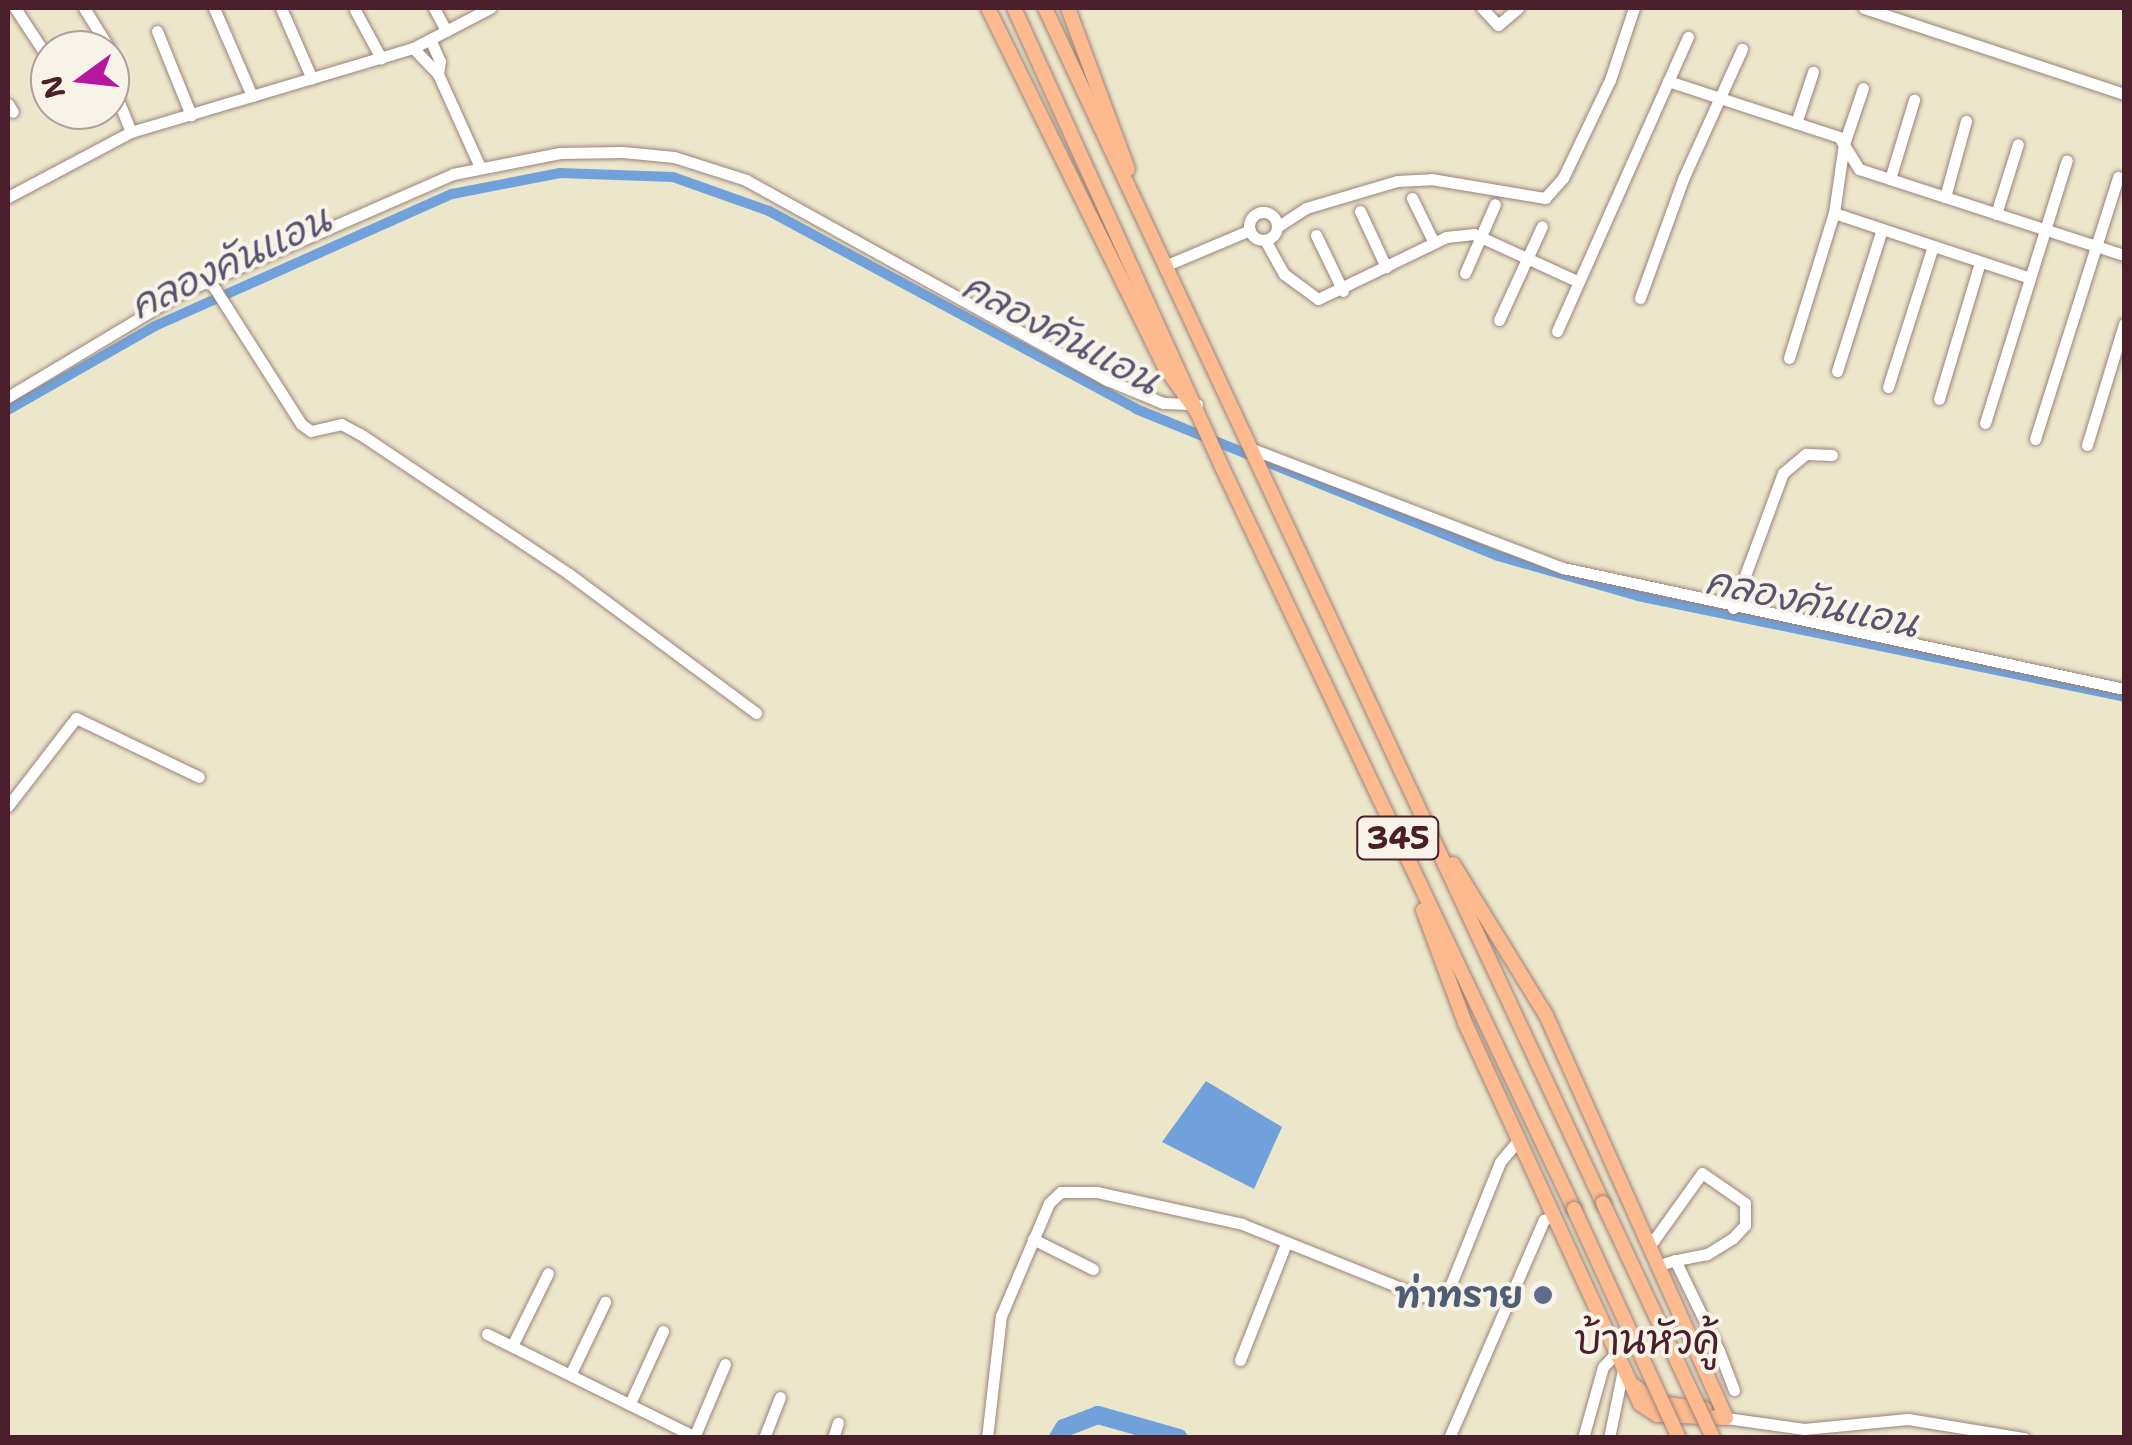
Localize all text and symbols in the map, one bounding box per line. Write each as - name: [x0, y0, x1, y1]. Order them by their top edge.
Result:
- north arrow: [30, 30, 130, 130]
- text: N: [32, 72, 74, 103]
- water label: คลองคันแอน: [123, 196, 337, 328]
- water label: คลองคันแอน: [955, 262, 1167, 404]
- water label: คลองคันแอน: [1702, 557, 1922, 647]
- road number: 345: [1356, 811, 1440, 865]
- place label: ท่าทราย: [1394, 1274, 1523, 1316]
- marker: ท่าทราย: [1532, 1284, 1554, 1306]
- district label: บ้านหัวคู้: [1574, 1316, 1720, 1364]

